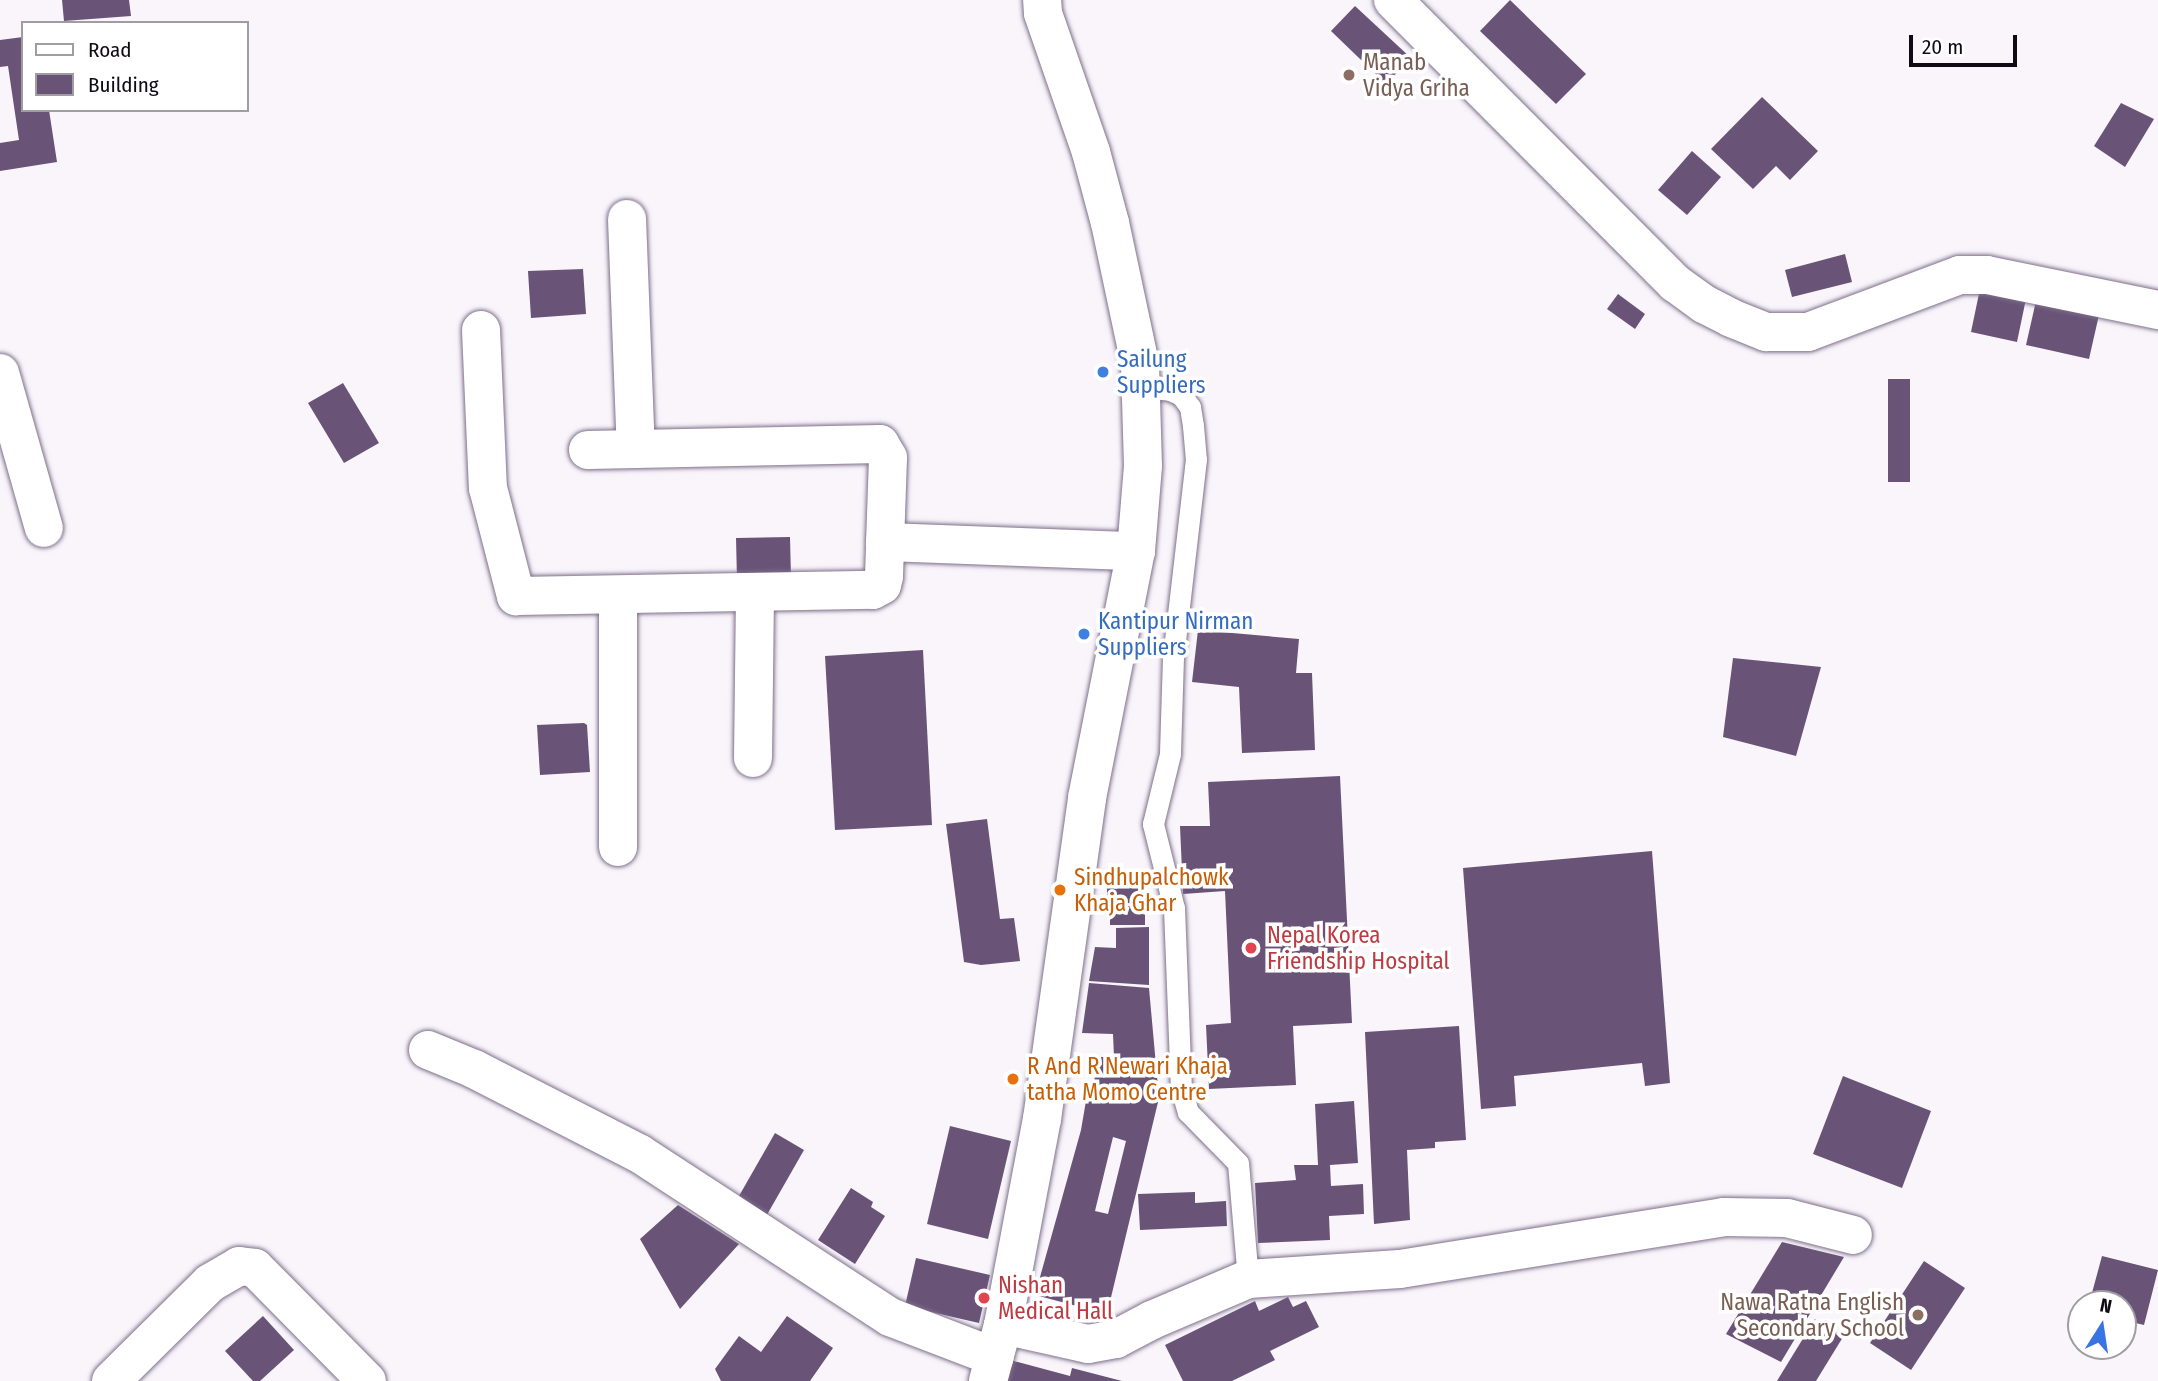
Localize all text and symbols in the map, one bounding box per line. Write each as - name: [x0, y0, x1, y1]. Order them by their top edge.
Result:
- legend: [21, 21, 248, 112]
- scale bar: [1913, 21, 2022, 65]
- text: 20 m: [1922, 34, 1963, 60]
- text: Road: [88, 37, 132, 63]
- place label: Manab Vidya Griha: [1363, 48, 1470, 102]
- marker: Manab Vidya Griha: [1341, 67, 1357, 83]
- text: Building: [88, 72, 159, 98]
- place label: Sailung Suppliers: [1117, 345, 1206, 399]
- marker: Sailung Suppliers: [1095, 364, 1111, 380]
- place label: Kantipur Nirman Suppliers: [1098, 607, 1253, 661]
- marker: Kantipur Nirman Suppliers: [1076, 626, 1092, 642]
- place label: Sindhupalchowk Khaja Ghar: [1074, 863, 1229, 917]
- marker: Sindhupalchowk Khaja Ghar: [1052, 882, 1068, 898]
- place label: Nepal Korea Friendship Hospital: [1267, 921, 1450, 975]
- marker: Nepal Korea Friendship Hospital: [1241, 938, 1261, 958]
- place label: R And R Newari Khaja tatha Momo Centre: [1027, 1052, 1228, 1106]
- marker: R And R Newari Khaja tatha Momo Centre: [1005, 1071, 1021, 1087]
- place label: Nishan Medical Hall: [998, 1271, 1113, 1325]
- place label: Nawa Ratna English Secondary School: [1720, 1288, 1904, 1342]
- marker: Nishan Medical Hall: [976, 1290, 992, 1306]
- north arrow: [2067, 1290, 2137, 1360]
- text: N: [2098, 1293, 2114, 1318]
- marker: Nawa Ratna English Secondary School: [1910, 1307, 1926, 1323]

